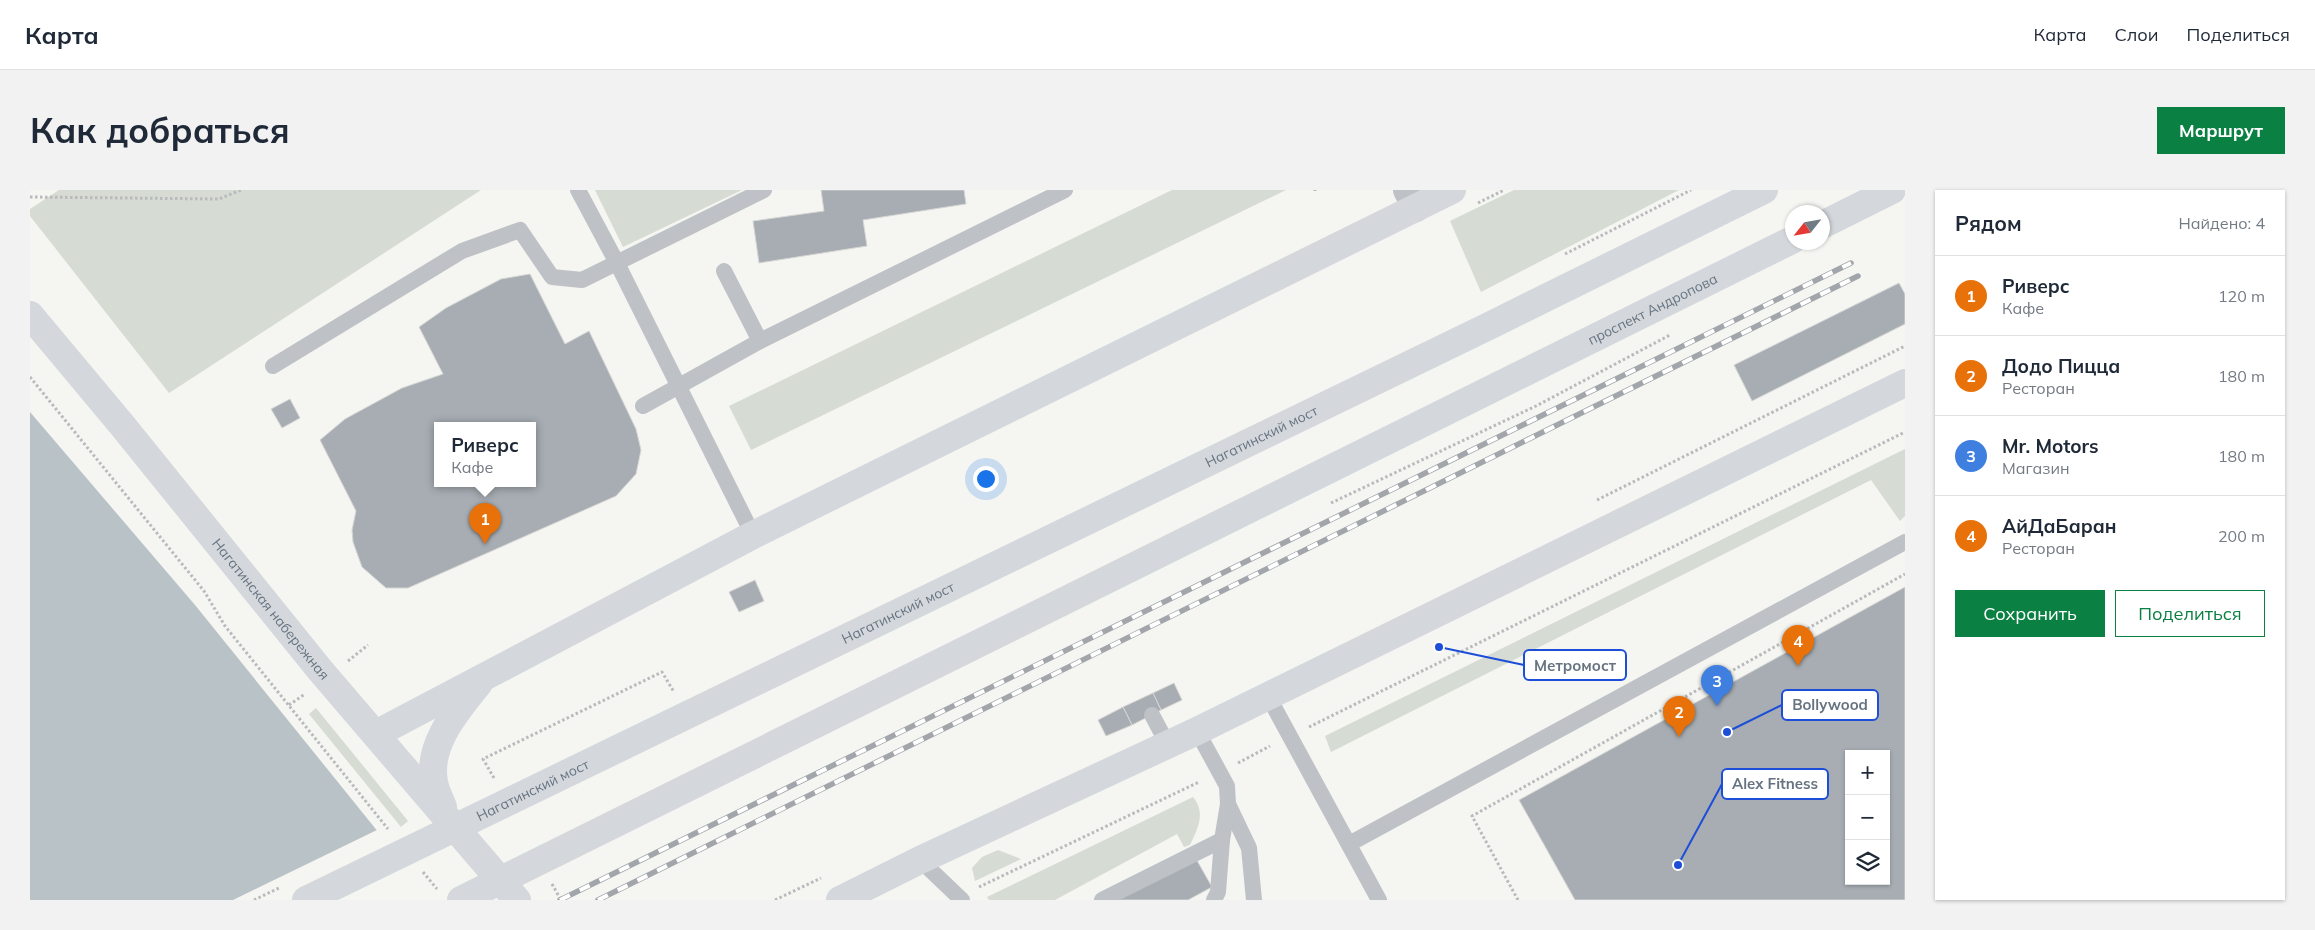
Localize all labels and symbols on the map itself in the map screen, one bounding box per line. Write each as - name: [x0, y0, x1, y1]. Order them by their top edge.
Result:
- north arrow: [1785, 205, 1830, 250]
- street label: проспект Андропова: [1585, 269, 1720, 349]
- street label: Нагатинский мост: [1202, 401, 1321, 471]
- your location: [973, 466, 999, 492]
- pin: 1: [469, 503, 501, 544]
- street label: Нагатинская набережная: [208, 535, 333, 683]
- street label: Нагатинский мост: [839, 578, 958, 648]
- pin: 4: [1782, 625, 1814, 666]
- callout: Метромост: [1524, 650, 1626, 680]
- text: Метромост: [1534, 656, 1617, 675]
- pin: 3: [1701, 665, 1733, 706]
- callout: Bollywood: [1782, 690, 1878, 720]
- text: Bollywood: [1792, 695, 1868, 714]
- pin: 2: [1663, 696, 1695, 737]
- street label: Нагатинский мост: [473, 755, 593, 825]
- callout: Alex Fitness: [1722, 769, 1828, 799]
- text: Alex Fitness: [1732, 774, 1818, 793]

